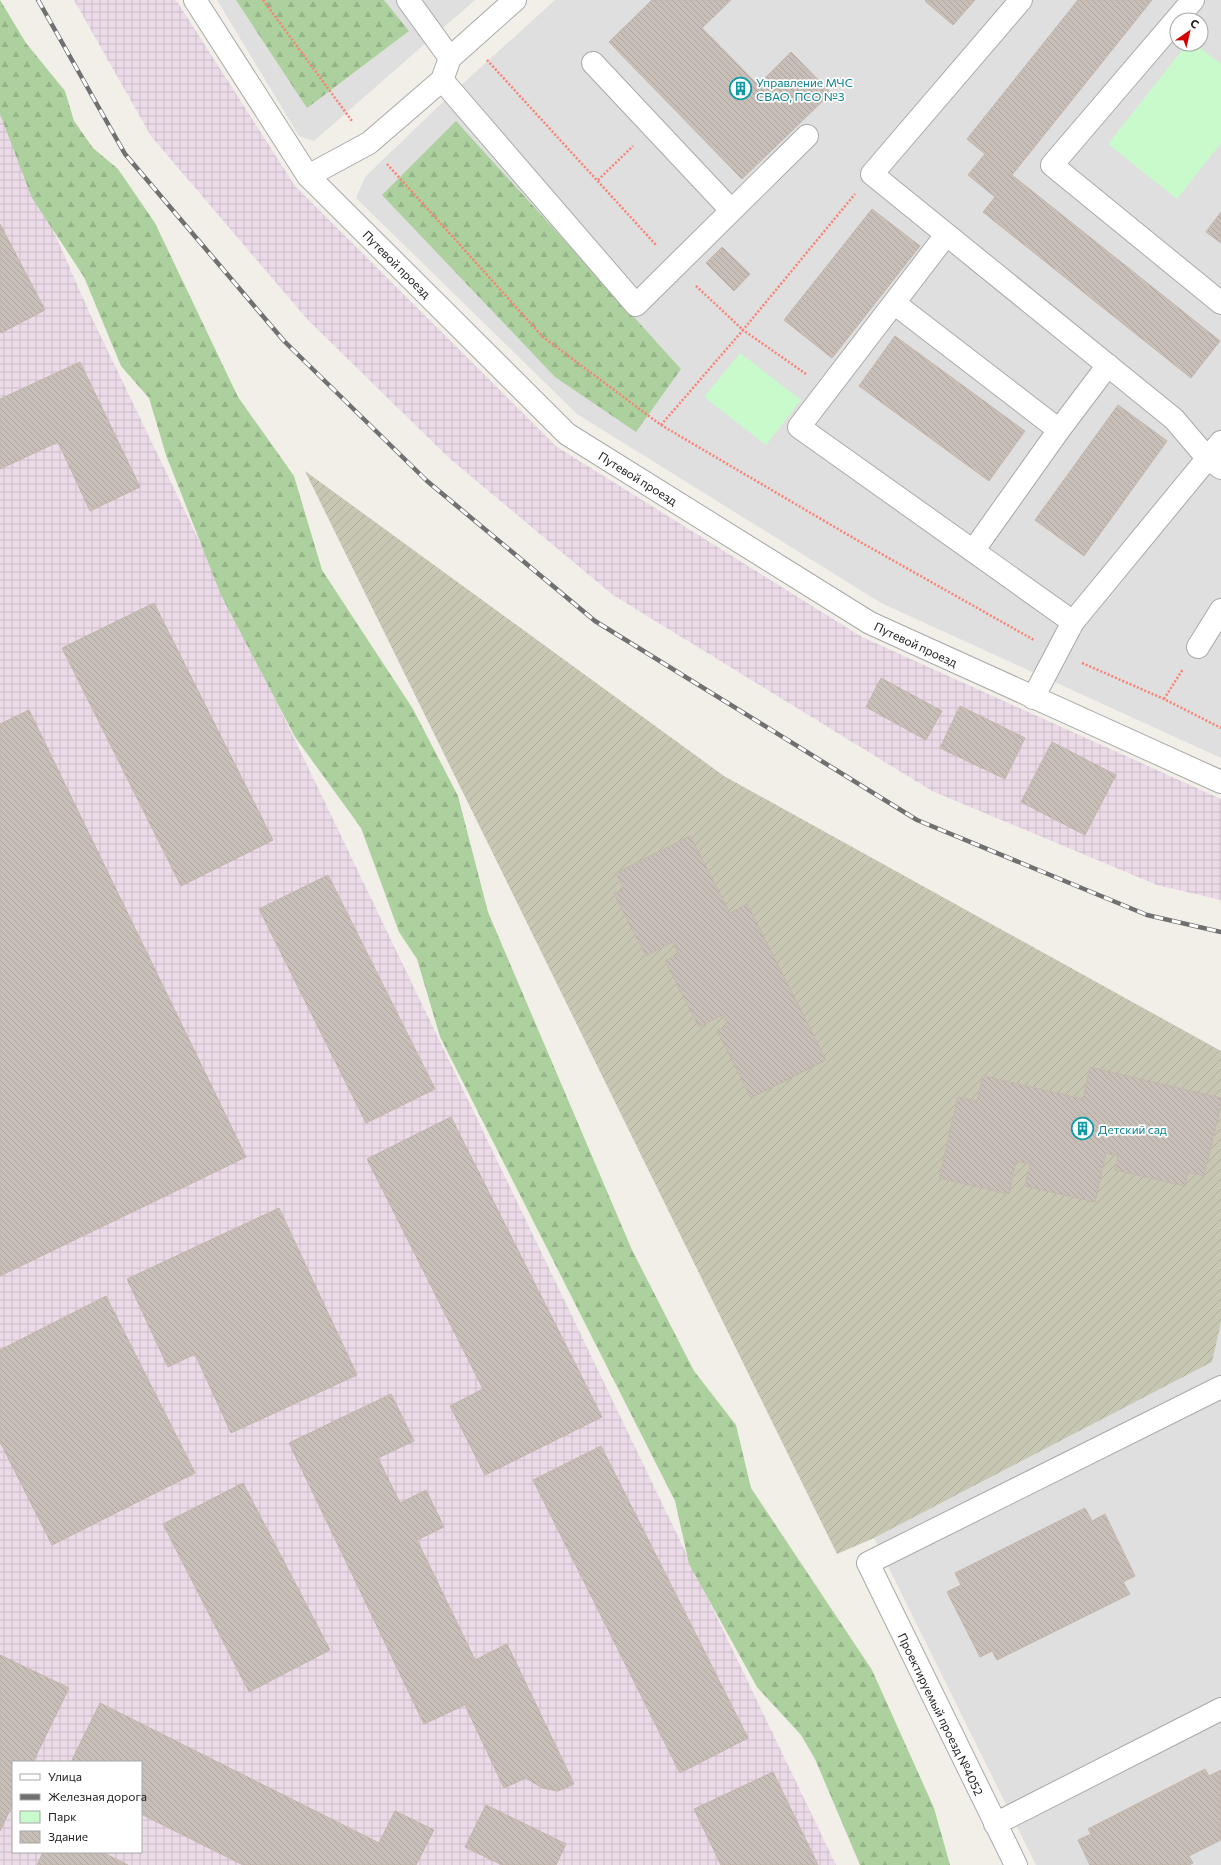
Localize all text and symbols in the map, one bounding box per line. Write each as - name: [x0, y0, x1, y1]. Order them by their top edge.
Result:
- north arrow: [1169, 12, 1209, 52]
- text: С: [1188, 16, 1202, 31]
- place label: Управление МЧС СВАО, ПСО №3: [756, 75, 853, 103]
- building icon: Управление МЧС СВАО, ПСО №3: [728, 76, 754, 102]
- street label: Путевой проезд: [360, 227, 434, 301]
- street label: Путевой проезд: [596, 448, 680, 508]
- street label: Путевой проезд: [872, 619, 960, 669]
- building icon: Детский сад: [1070, 1116, 1096, 1142]
- place label: Детский сад: [1098, 1122, 1167, 1136]
- street label: Проектируемый проезд №4052: [895, 1630, 987, 1798]
- legend: [12, 1761, 142, 1853]
- text: Улица: [48, 1769, 82, 1783]
- text: Железная дорога: [48, 1789, 147, 1803]
- text: Парк: [48, 1809, 77, 1823]
- text: Здание: [48, 1829, 88, 1843]

